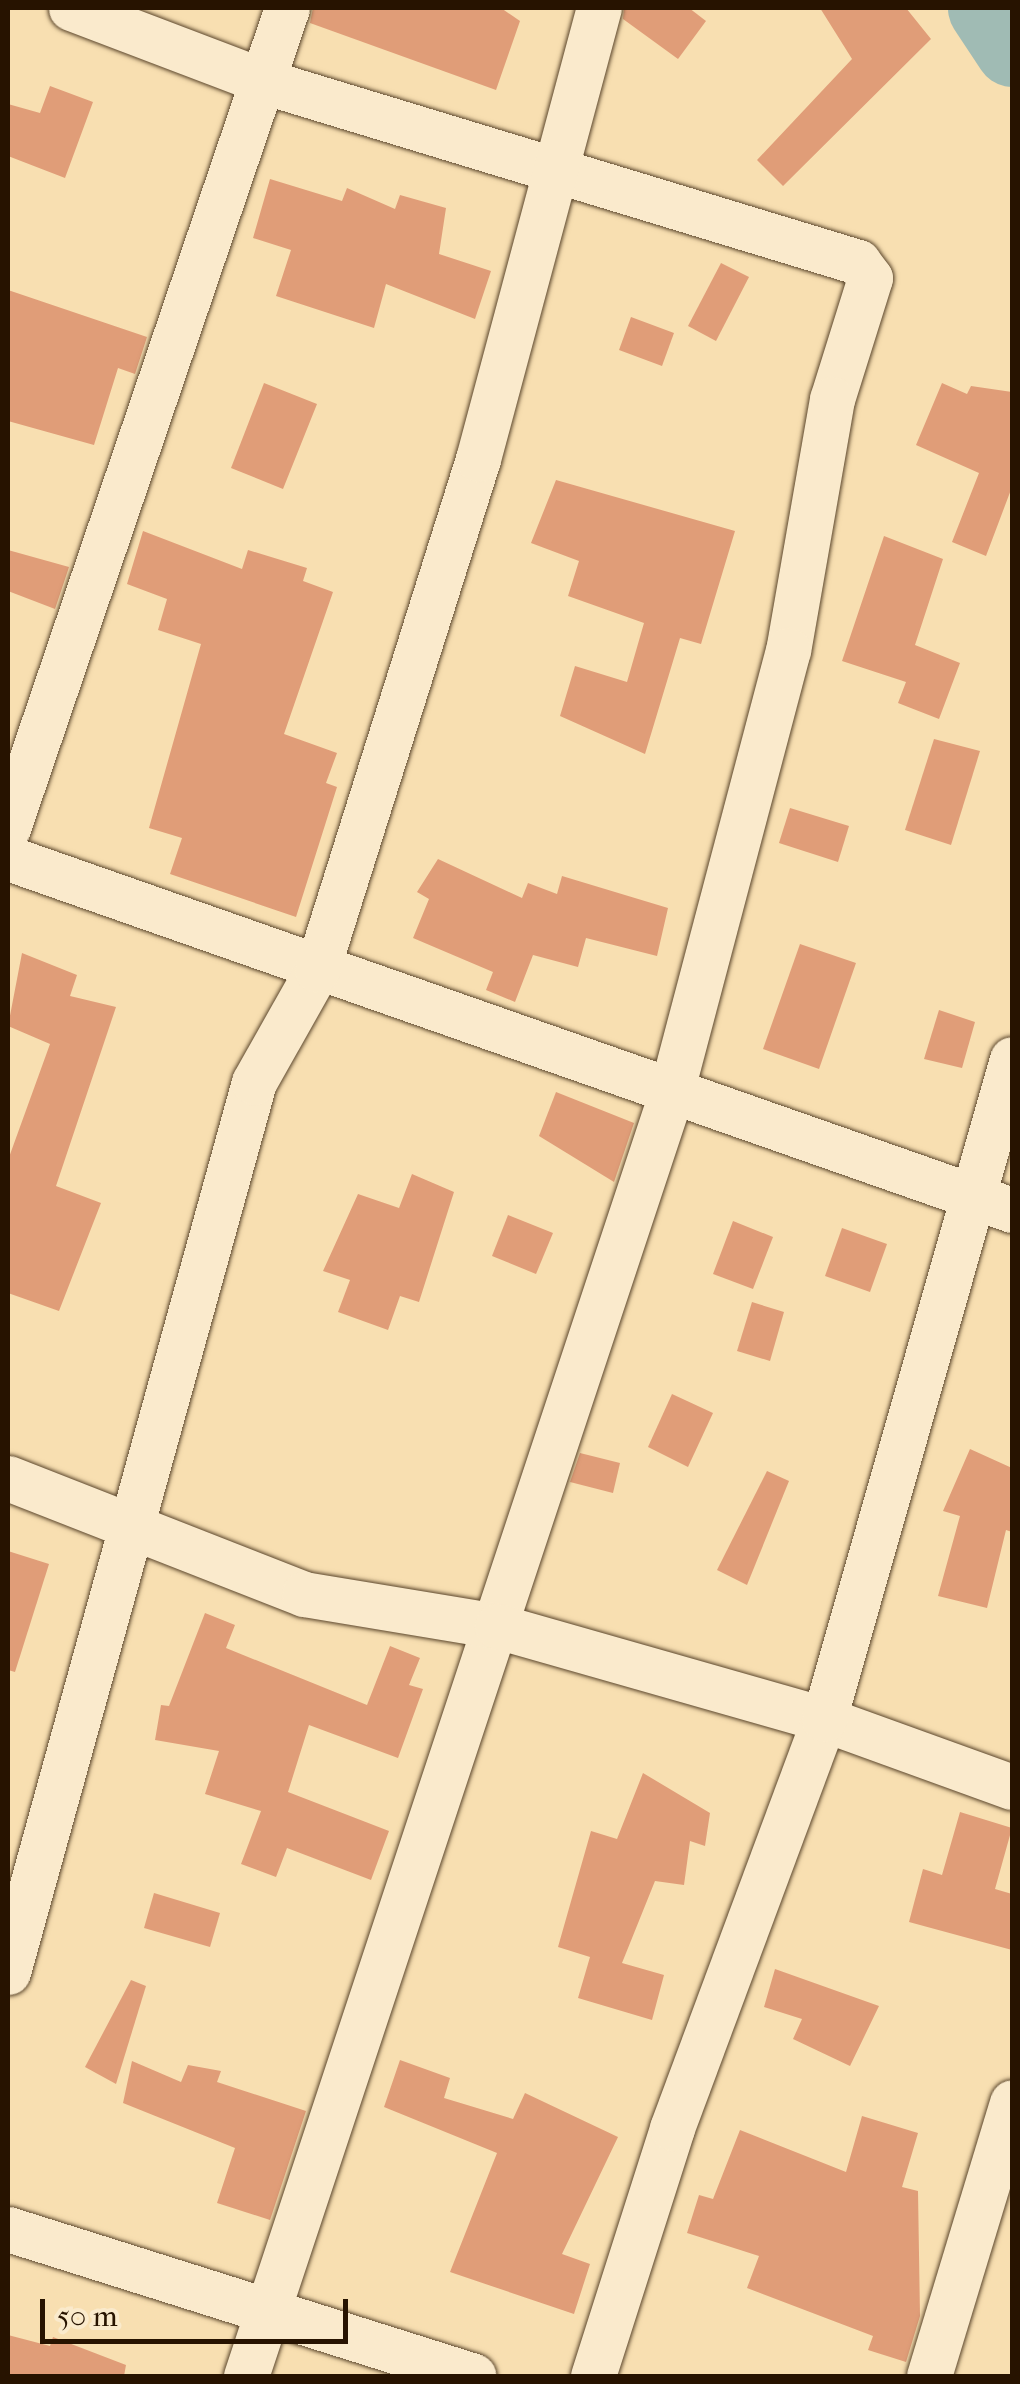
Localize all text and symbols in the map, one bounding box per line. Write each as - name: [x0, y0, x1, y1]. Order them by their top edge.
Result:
- scale bar: [45, 2279, 352, 2341]
- text: 50 m: [57, 2299, 118, 2334]

